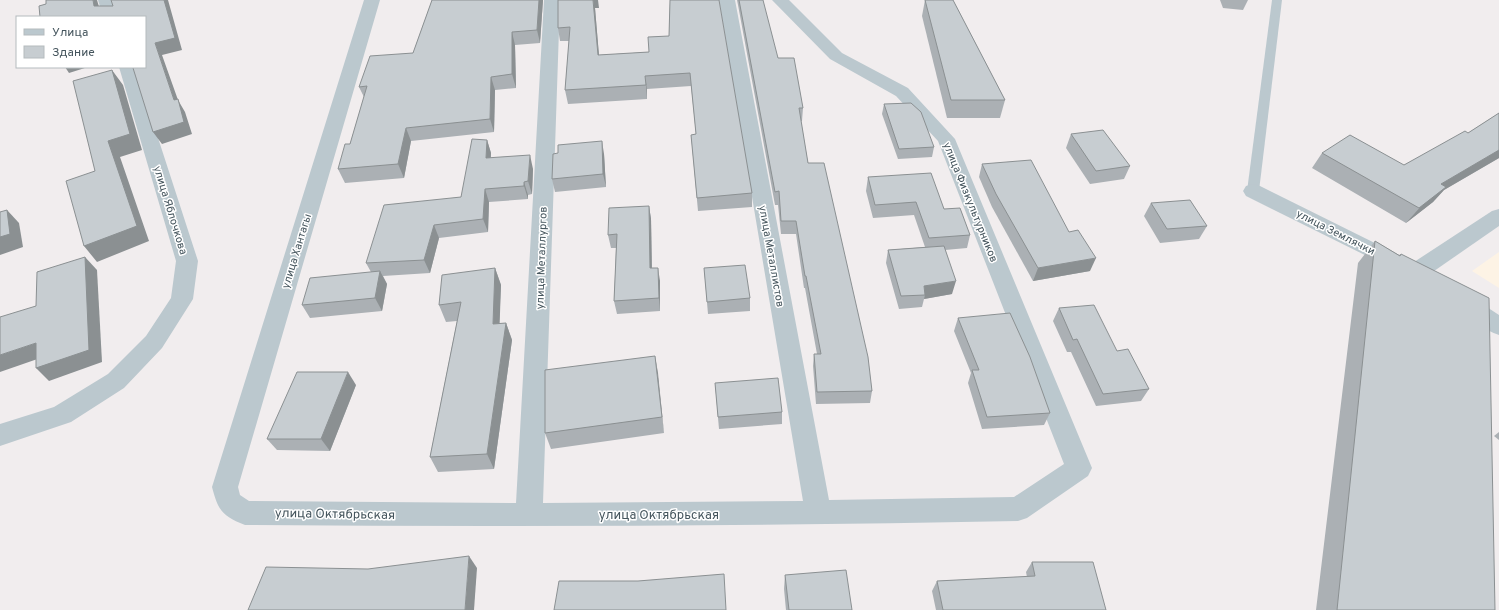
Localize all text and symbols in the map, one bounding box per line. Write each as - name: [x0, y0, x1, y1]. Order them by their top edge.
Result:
- legend: [16, 16, 146, 68]
- text: Улица: [52, 25, 88, 41]
- text: Здание: [52, 45, 95, 61]
- street label: улица Физкультурников: [940, 140, 1001, 265]
- street label: улица Яблочкова: [150, 164, 190, 257]
- street label: улица Металлистов: [755, 204, 787, 308]
- street label: улица Металлургов: [533, 206, 551, 310]
- street label: улица Землячки: [1294, 207, 1377, 259]
- street label: улица Хантагы: [279, 212, 315, 290]
- street label: улица Октябрьская: [275, 506, 395, 524]
- street label: улица Октябрьская: [599, 508, 719, 524]

